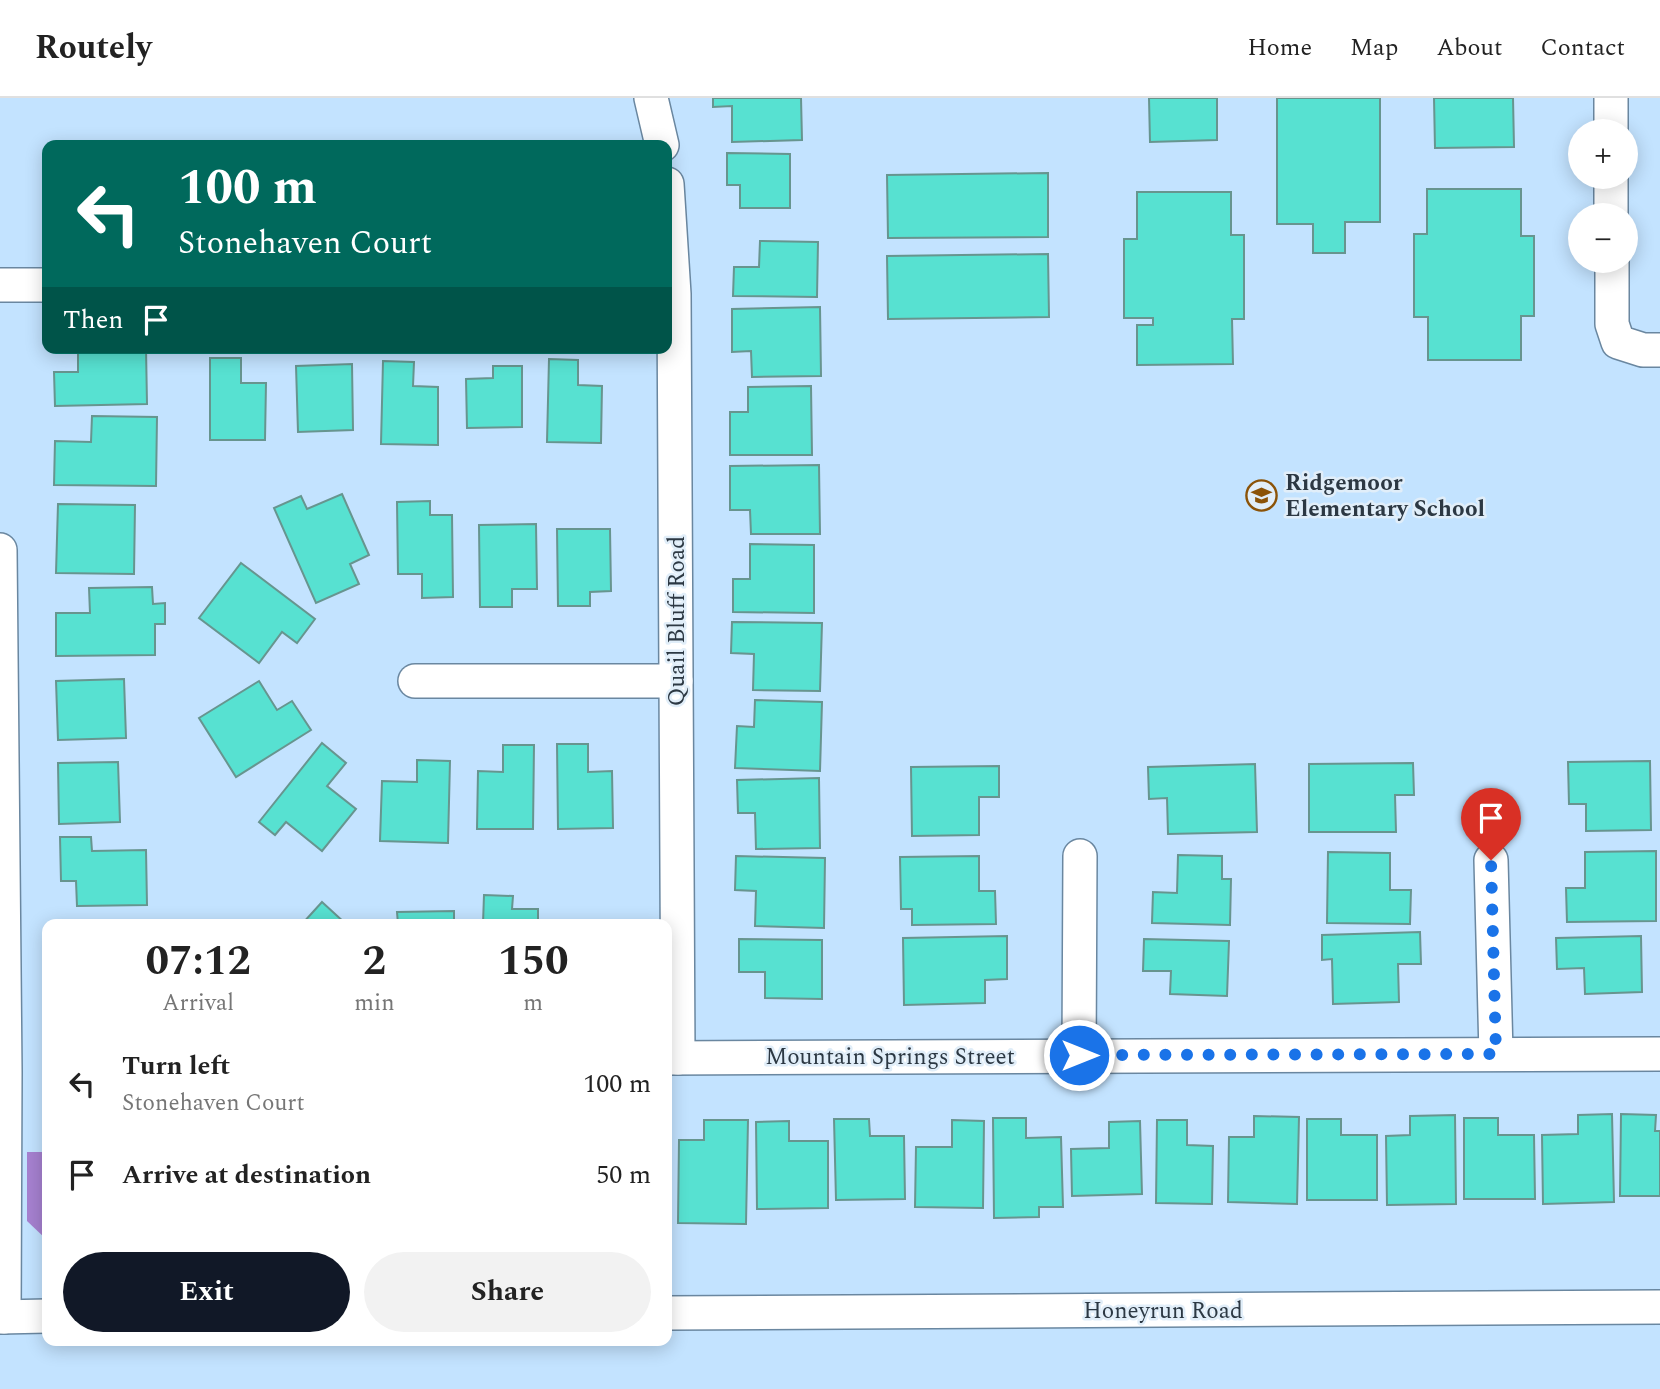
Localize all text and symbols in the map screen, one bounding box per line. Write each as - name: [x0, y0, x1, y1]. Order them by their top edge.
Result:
- text: Routely: [35, 23, 152, 73]
- text: Home: [1247, 30, 1312, 66]
- text: Map: [1350, 30, 1398, 66]
- text: About: [1436, 30, 1502, 66]
- text: Contact: [1540, 30, 1625, 66]
- map controls: [1568, 119, 1638, 273]
- button: +: [1568, 119, 1638, 189]
- text: 100 m: [178, 151, 317, 226]
- icon: left: [63, 168, 154, 259]
- button: −: [1568, 203, 1638, 273]
- text: Stonehaven Court: [178, 219, 432, 268]
- text: Then: [63, 300, 123, 340]
- icon: arrive: [137, 301, 175, 339]
- place label: Ridgemoor Elementary School: [1285, 466, 1485, 527]
- school or university icon: Ridgemoor Elementary School: [1245, 478, 1279, 512]
- street label: Quail Bluff Road: [660, 536, 695, 706]
- pin: [1461, 788, 1521, 860]
- icon: arrive: [1472, 799, 1510, 837]
- text: 07:12: [145, 930, 251, 993]
- text: 2: [363, 930, 386, 993]
- text: 150: [498, 930, 569, 993]
- text: Arrival: [162, 986, 234, 1021]
- text: min: [354, 986, 395, 1021]
- text: m: [523, 986, 543, 1021]
- position arrow: [1042, 1018, 1116, 1092]
- street label: Mountain Springs Street: [765, 1040, 1015, 1075]
- text: Turn left: [122, 1046, 230, 1086]
- text: 100 m: [583, 1064, 651, 1104]
- icon: left: [63, 1065, 101, 1103]
- text: Stonehaven Court: [122, 1086, 305, 1121]
- text: Arrive at destination: [122, 1155, 371, 1195]
- text: 50 m: [596, 1155, 651, 1195]
- icon: arrive: [63, 1156, 101, 1194]
- button: Exit: [63, 1252, 350, 1332]
- button: Share: [364, 1252, 651, 1332]
- street label: Honeyrun Road: [1083, 1294, 1243, 1329]

